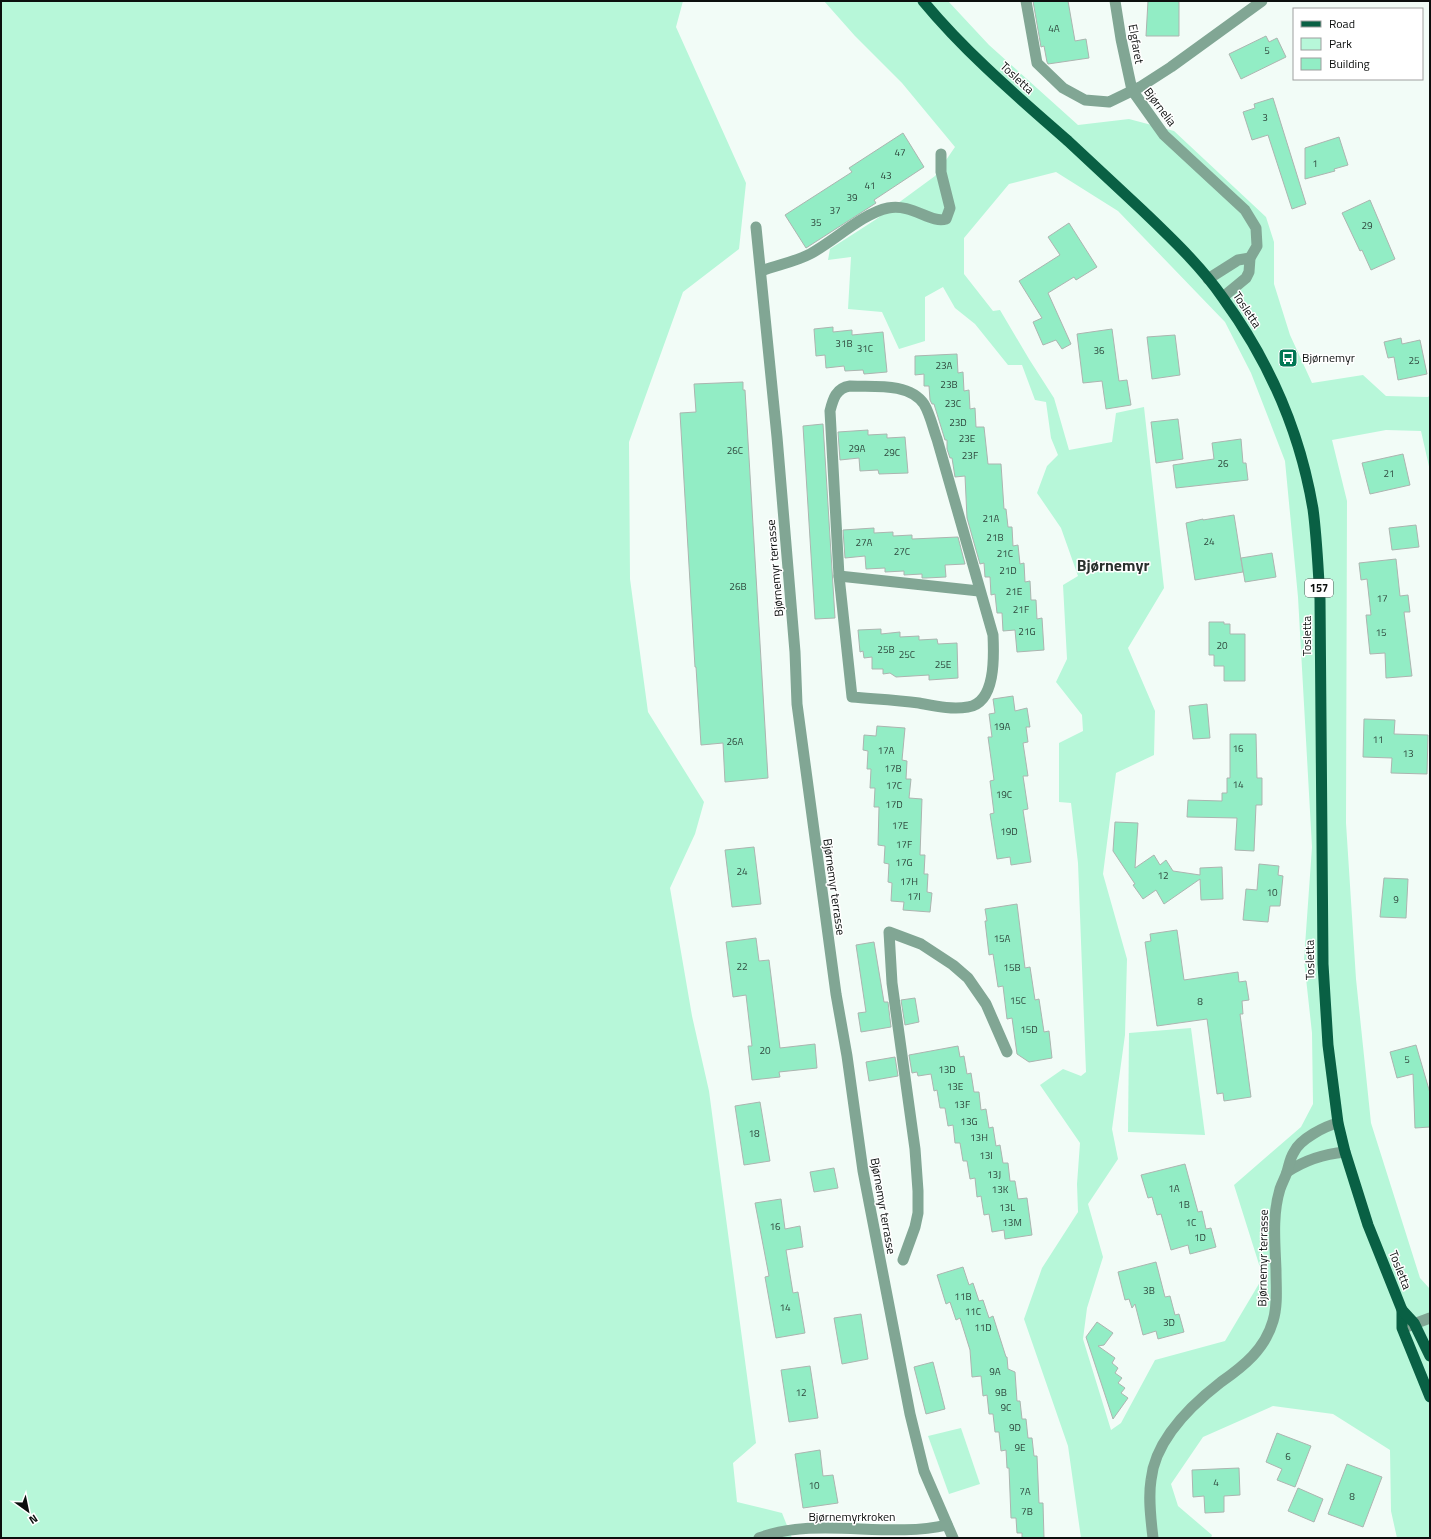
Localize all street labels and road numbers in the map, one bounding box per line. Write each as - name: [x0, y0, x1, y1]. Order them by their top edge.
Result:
- street label: Elgfaret: [1124, 23, 1149, 66]
- street label: Tosletta: [996, 57, 1039, 98]
- street label: Bjørnelia: [1139, 83, 1181, 130]
- street label: Tosletta: [1228, 288, 1267, 332]
- street label: Bjørnemyr terrasse: [761, 519, 788, 617]
- road number: 157: [1305, 579, 1333, 597]
- street label: Tosletta: [1297, 616, 1316, 656]
- street label: Bjørnemyr terrasse: [818, 837, 851, 936]
- street label: Tosletta: [1300, 940, 1319, 980]
- street label: Bjørnemyr terrasse: [866, 1156, 901, 1256]
- street label: Bjørnemyr terrasse: [1252, 1209, 1273, 1307]
- street label: Tosletta: [1384, 1248, 1417, 1292]
- street label: Bjørnemyrkroken: [808, 1507, 896, 1526]

